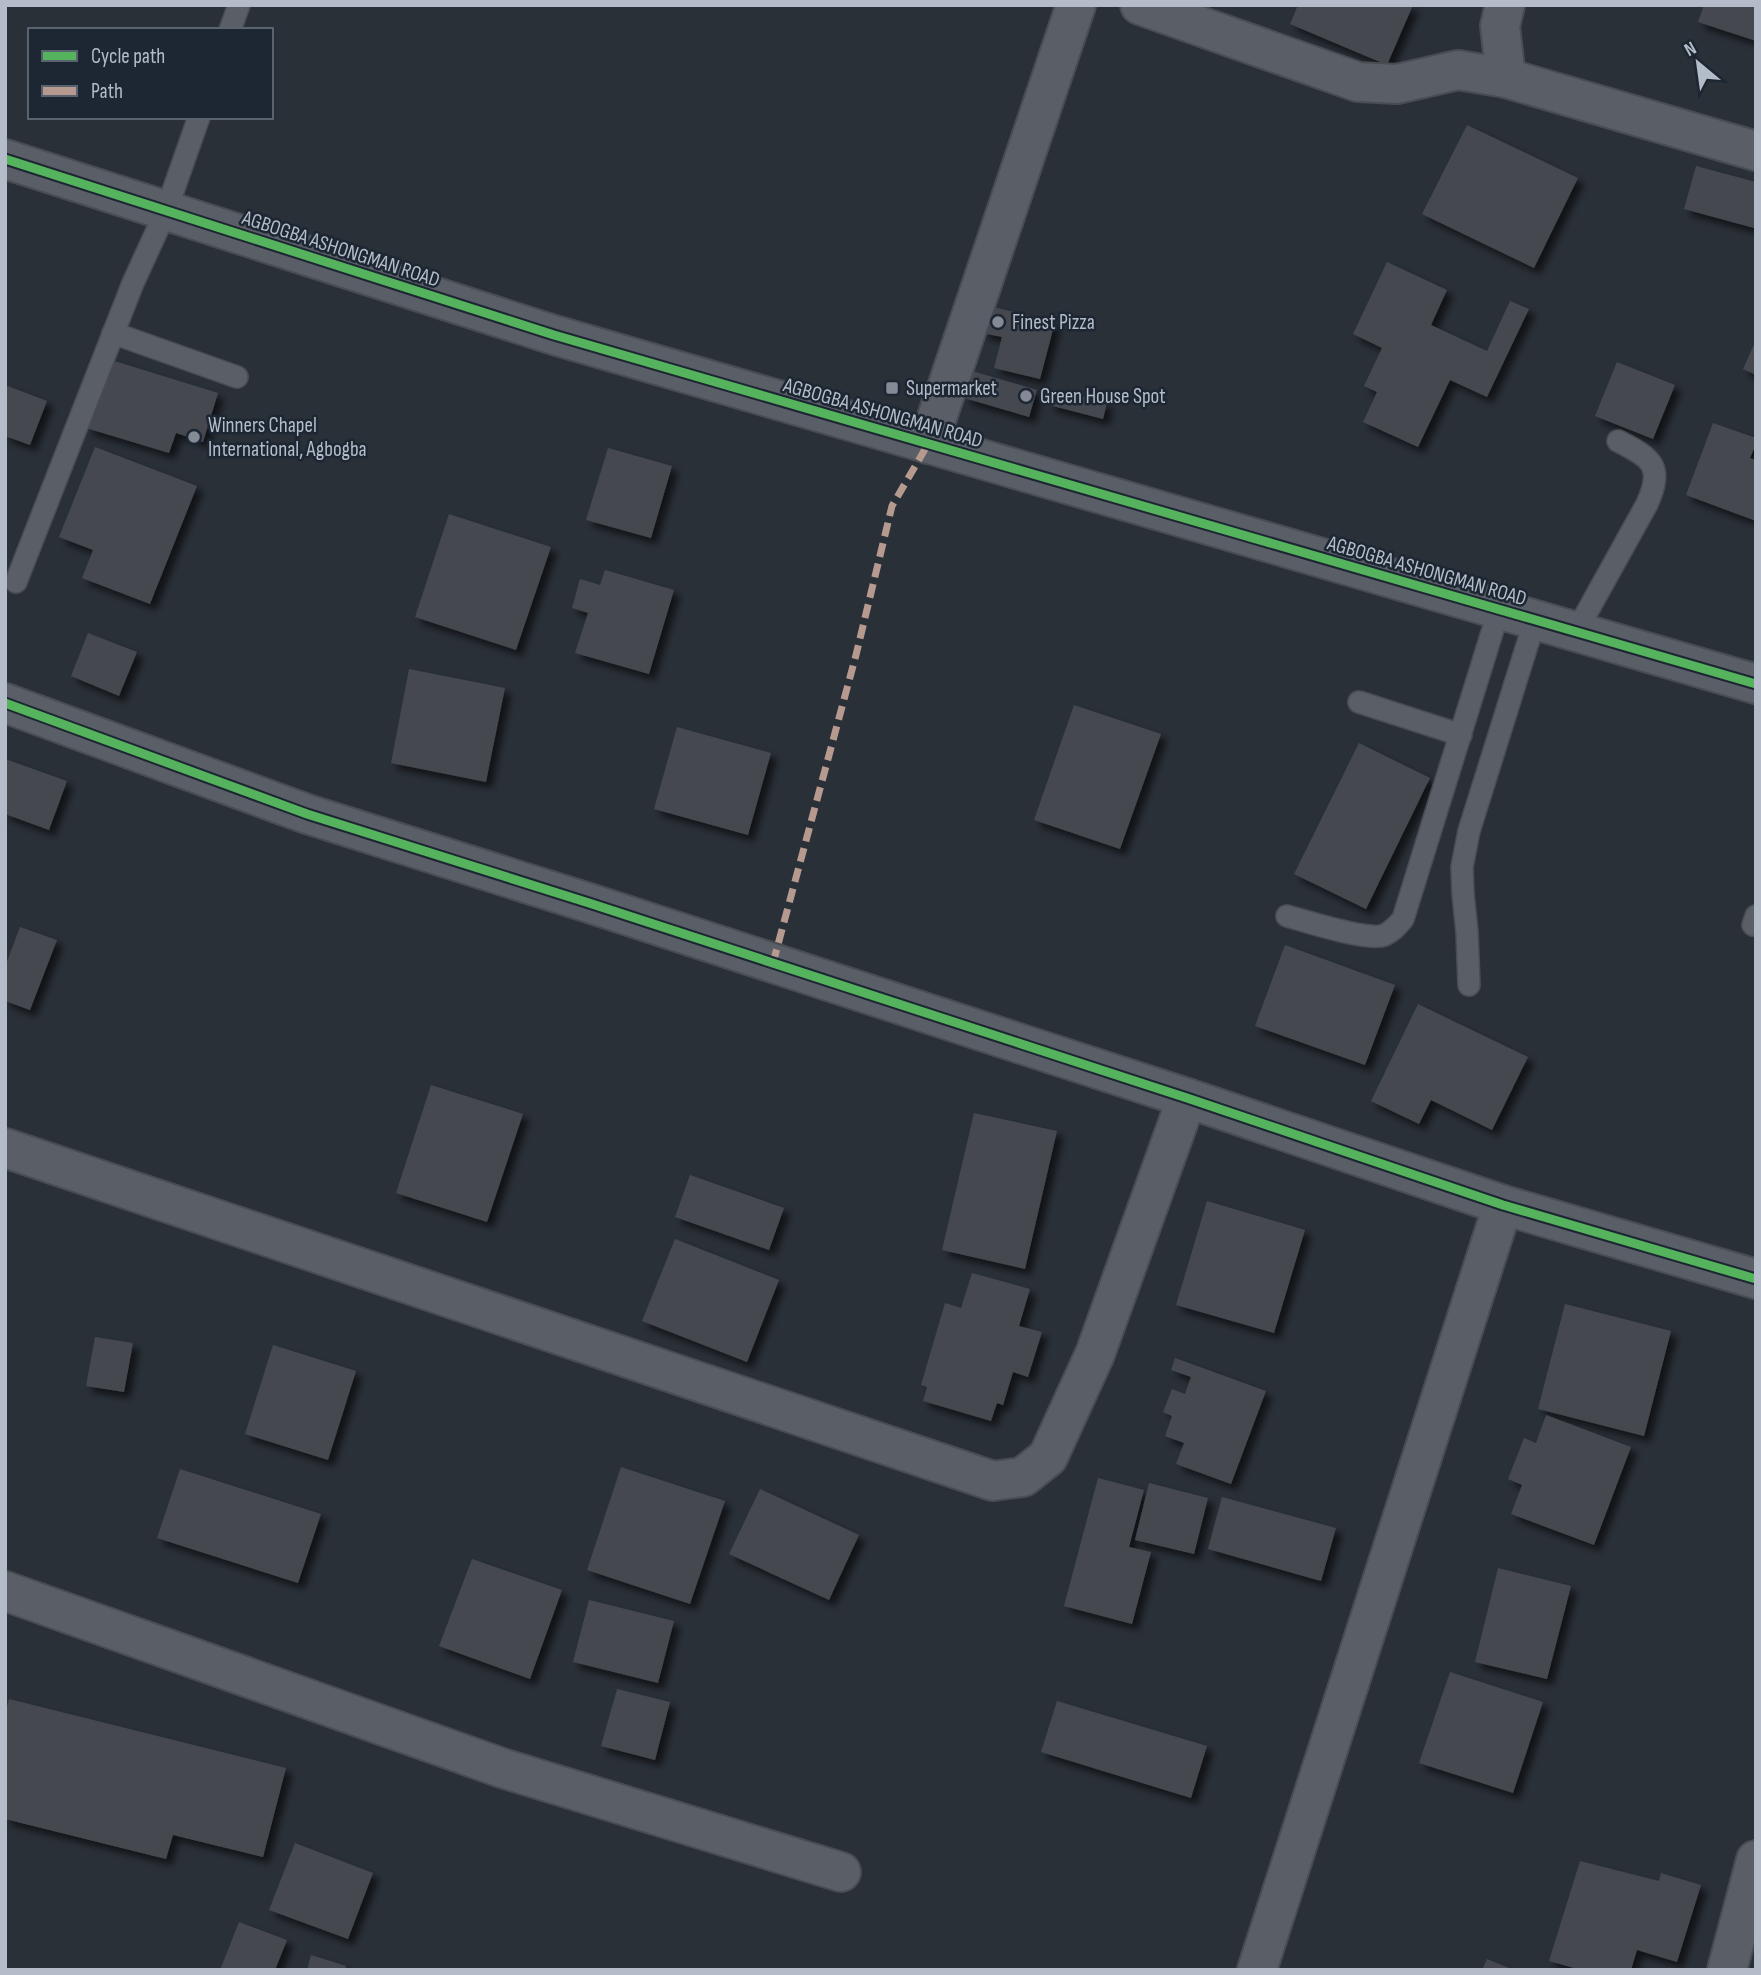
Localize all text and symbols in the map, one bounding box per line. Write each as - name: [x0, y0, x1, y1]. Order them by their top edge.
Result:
- legend: [28, 28, 273, 119]
- north arrow: [1663, 28, 1733, 98]
- text: N: [1680, 37, 1701, 62]
- text: Cycle path: [91, 44, 165, 69]
- text: Path: [91, 79, 123, 104]
- street label: AGBOGBA ASHONGMAN ROAD: [238, 205, 443, 293]
- place label: Finest Pizza: [1012, 310, 1095, 335]
- marker: Finest Pizza: [990, 314, 1006, 330]
- street label: AGBOGBA ASHONGMAN ROAD: [780, 372, 985, 453]
- place label: Supermarket: [906, 376, 997, 401]
- marker: Supermarket: [884, 380, 900, 396]
- place label: Green House Spot: [1040, 384, 1166, 409]
- marker: Green House Spot: [1018, 388, 1034, 404]
- place label: Winners Chapel International, Agbogba: [208, 413, 367, 462]
- marker: Winners Chapel International, Agbogba: [186, 429, 202, 445]
- street label: AGBOGBA ASHONGMAN ROAD: [1324, 530, 1529, 611]

